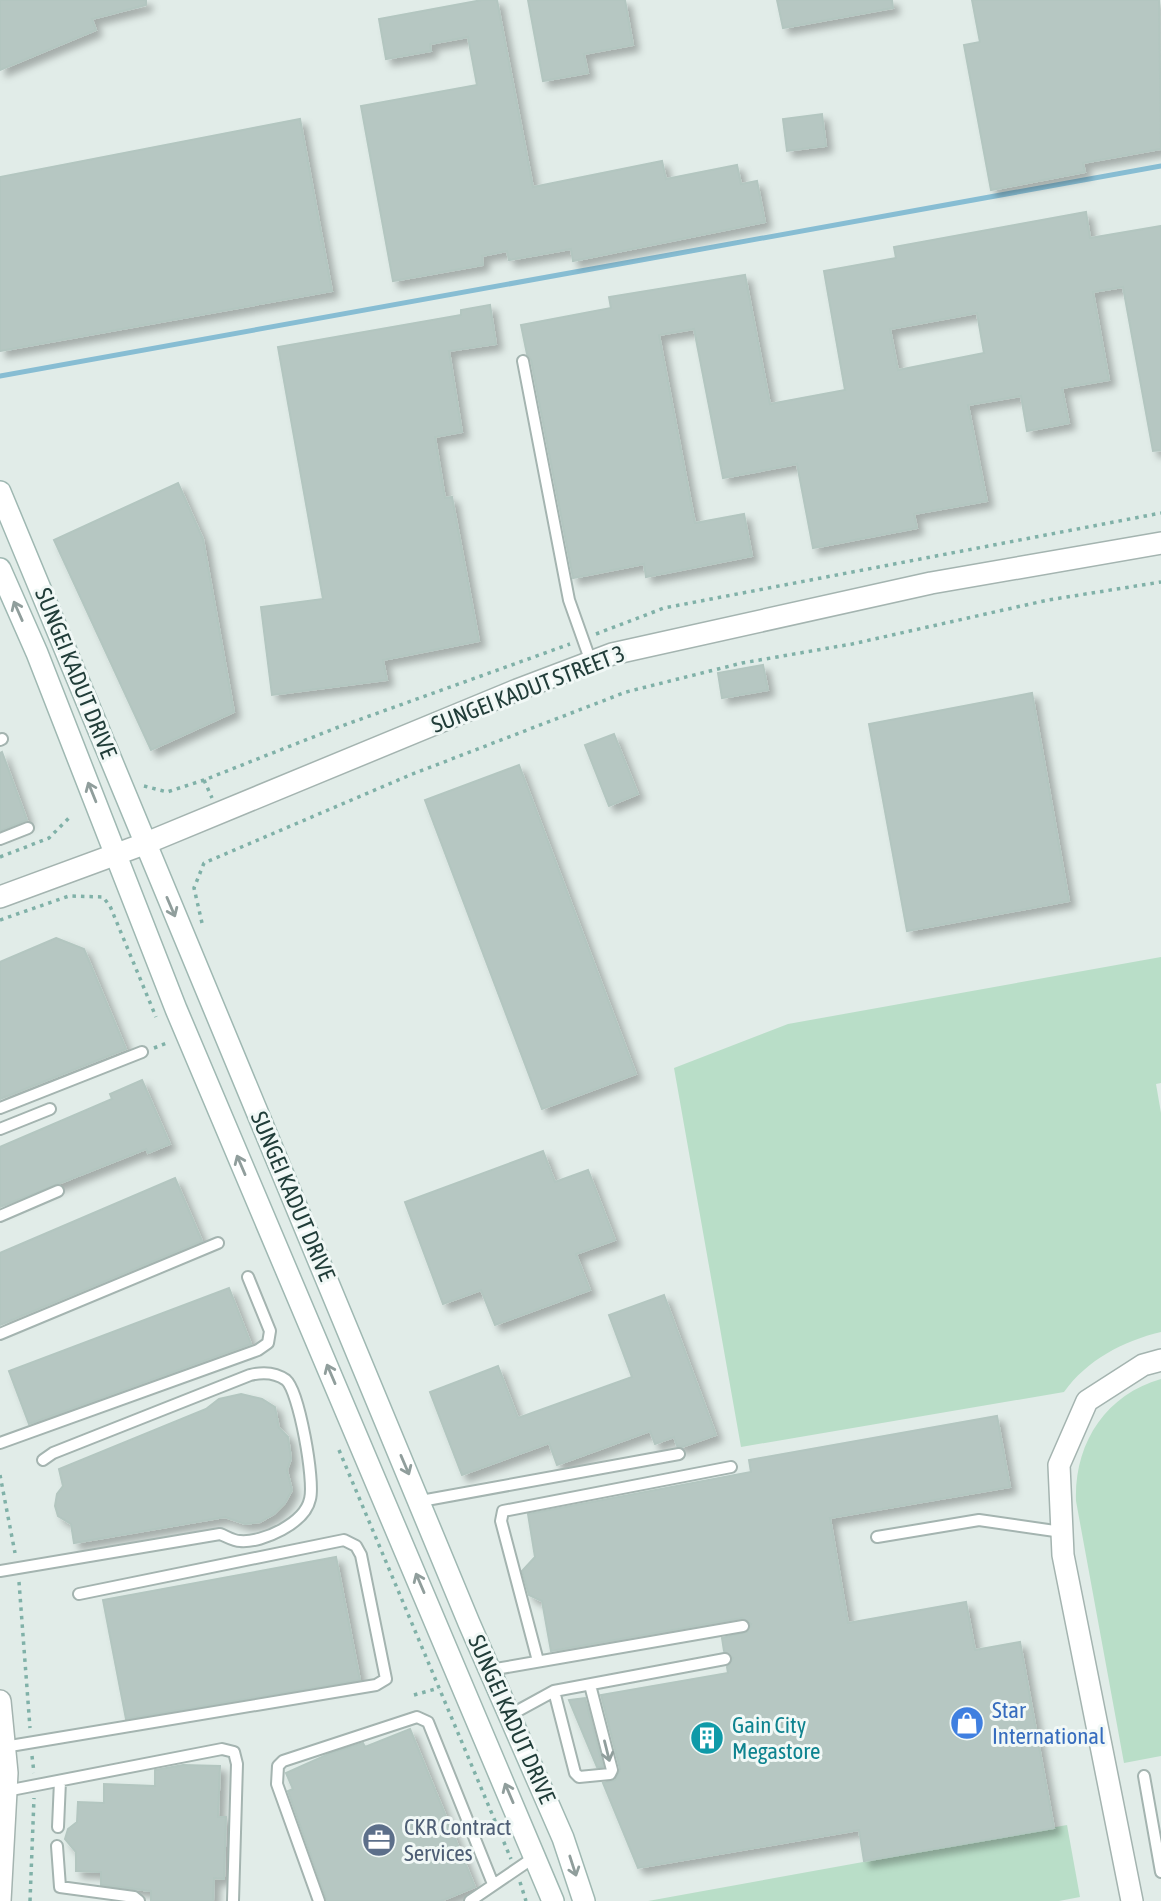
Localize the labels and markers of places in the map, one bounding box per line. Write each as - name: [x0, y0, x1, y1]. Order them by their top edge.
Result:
- place label: Star International: [992, 1697, 1105, 1749]
- shop icon: Star International: [948, 1704, 986, 1742]
- place label: Gain City Megastore: [732, 1712, 821, 1764]
- building icon: Gain City Megastore: [688, 1719, 726, 1757]
- place label: CKR Contract Services: [404, 1814, 511, 1866]
- office icon: CKR Contract Services: [360, 1821, 398, 1859]

